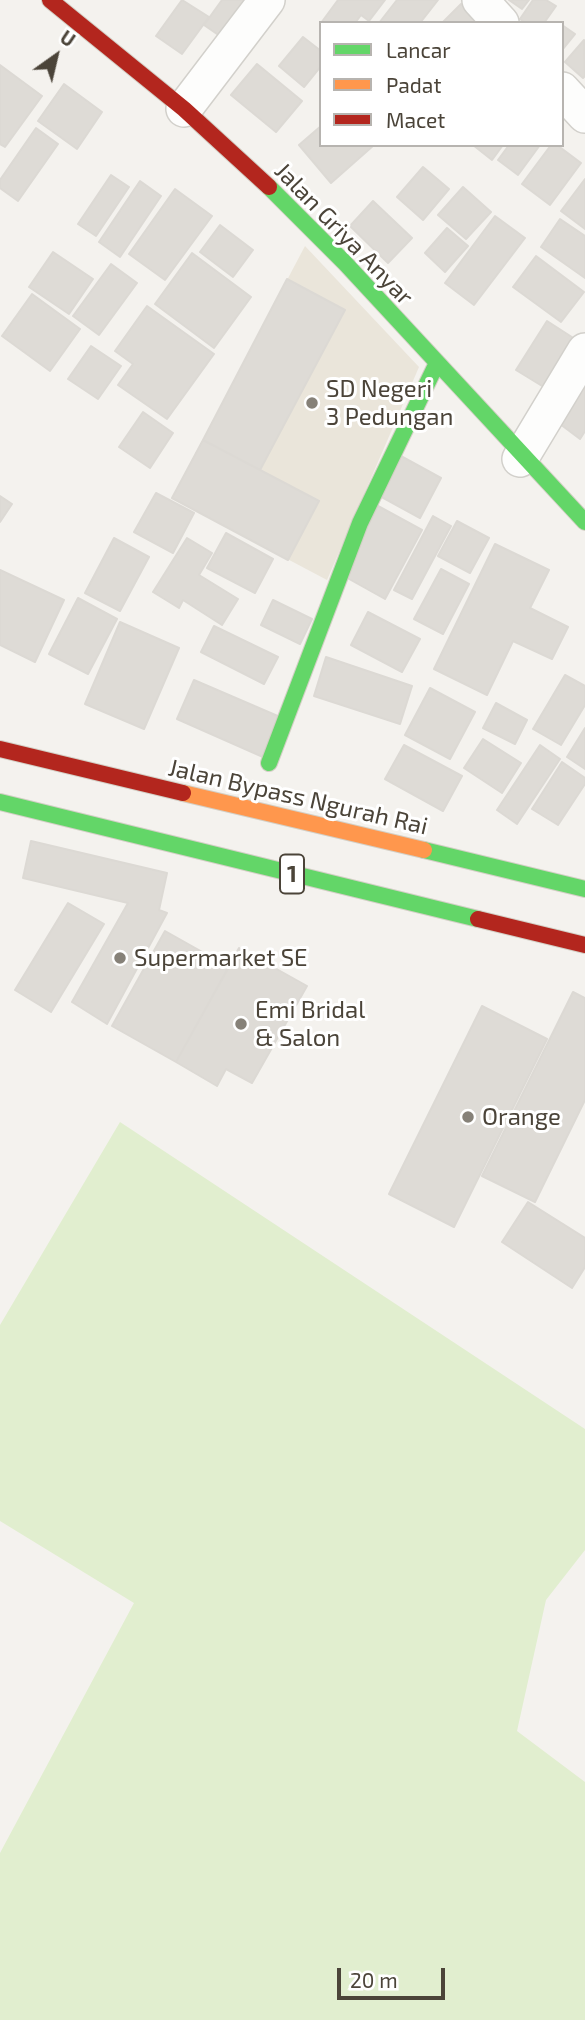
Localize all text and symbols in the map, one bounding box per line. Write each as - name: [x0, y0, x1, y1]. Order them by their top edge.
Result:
- north arrow: [21, 21, 91, 91]
- legend: [319, 21, 564, 147]
- text: U: [56, 25, 80, 51]
- text: Lancar: [386, 37, 451, 62]
- text: Padat: [386, 72, 441, 97]
- text: Macet: [386, 107, 445, 132]
- street label: Jalan Griya Anyar: [269, 157, 419, 311]
- place label: SD Negeri 3 Pedungan: [326, 375, 453, 431]
- marker: SD Negeri 3 Pedungan: [304, 395, 320, 411]
- street label: Jalan Bypass Ngurah Rai: [165, 753, 431, 841]
- road number: 1: [280, 854, 304, 894]
- place label: Supermarket SE: [134, 944, 308, 972]
- marker: Supermarket SE: [112, 950, 128, 966]
- place label: Emi Bridal & Salon: [255, 996, 365, 1052]
- marker: Emi Bridal & Salon: [233, 1016, 249, 1032]
- place label: Orange: [482, 1103, 561, 1131]
- marker: Orange: [460, 1109, 476, 1125]
- scale bar: [340, 1954, 448, 1998]
- text: 20 m: [350, 1967, 398, 1992]

